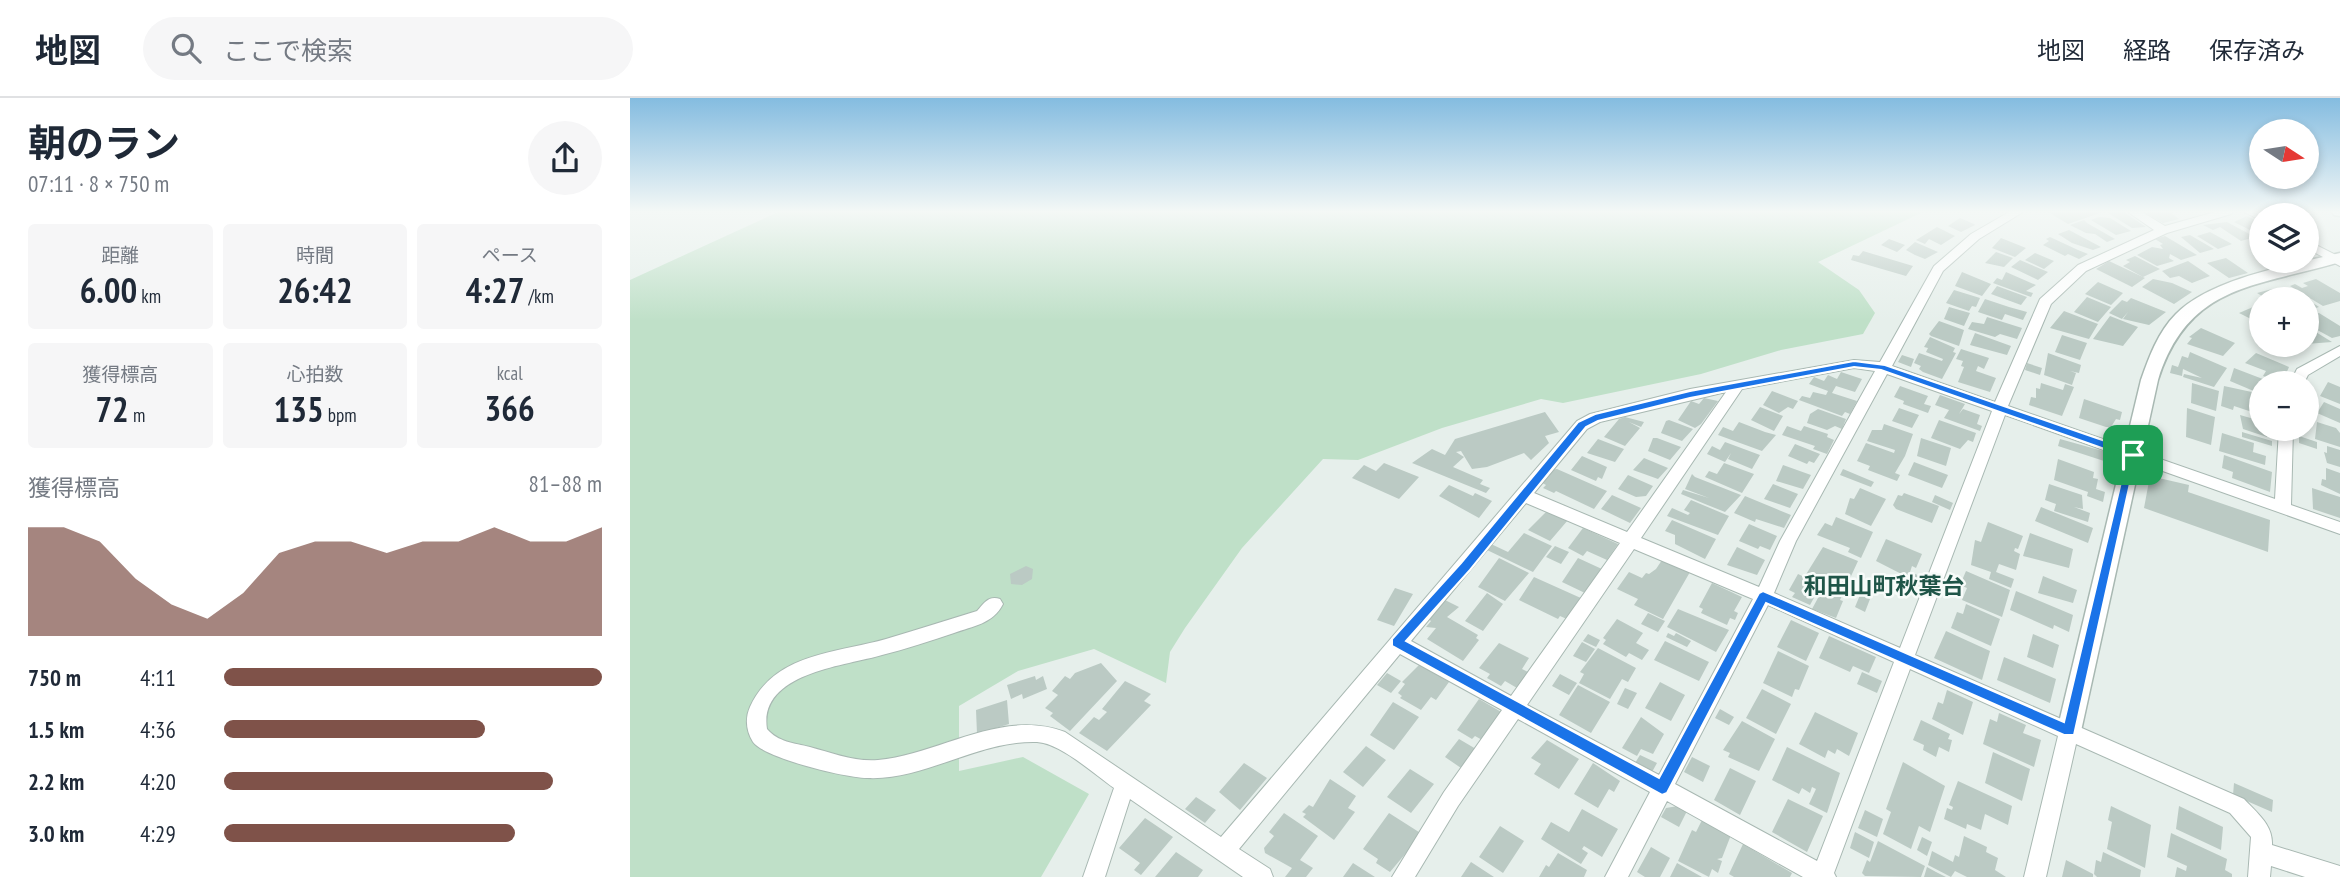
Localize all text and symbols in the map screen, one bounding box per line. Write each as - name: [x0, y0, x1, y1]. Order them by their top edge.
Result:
- search box: [143, 17, 633, 80]
- text: 地図: [35, 28, 101, 71]
- icon: search: [167, 29, 205, 67]
- text: ここで検索: [223, 34, 353, 67]
- text: 地図: [2037, 35, 2085, 66]
- text: 経路: [2123, 35, 2171, 66]
- text: 保存済み: [2209, 35, 2305, 66]
- text: 朝のラン: [28, 118, 180, 167]
- north arrow: [2249, 119, 2319, 189]
- map controls: [2249, 119, 2319, 441]
- button: share: [528, 121, 602, 195]
- text: 07:11 · 8 × 750 m: [28, 169, 169, 198]
- button: layers: [2249, 203, 2319, 273]
- text: 距離: [101, 243, 139, 267]
- text: 時間: [296, 243, 334, 267]
- text: ペース: [482, 243, 538, 267]
- text: 6.00: [80, 267, 137, 313]
- text: 26:42: [277, 267, 353, 313]
- text: 4:27: [465, 267, 524, 313]
- text: km: [137, 284, 161, 308]
- text: /km: [524, 284, 554, 308]
- button: +: [2249, 287, 2319, 357]
- text: kcal: [497, 361, 523, 385]
- text: 獲得標高: [82, 362, 158, 386]
- text: 心拍数: [286, 362, 344, 386]
- button: −: [2249, 371, 2319, 441]
- text: 366: [485, 385, 535, 431]
- text: 72: [95, 386, 129, 432]
- text: 135: [273, 386, 324, 432]
- text: m: [129, 403, 145, 427]
- text: bpm: [324, 403, 357, 427]
- pin: [2103, 425, 2163, 485]
- icon: arrive: [2114, 436, 2152, 474]
- text: 81–88 m: [529, 469, 602, 498]
- text: 獲得標高: [28, 473, 120, 502]
- district label: 和田山町秋葉台: [1804, 571, 1965, 600]
- text: 750 m: [28, 663, 81, 692]
- text: 4:11: [140, 663, 176, 692]
- text: 1.5 km: [28, 715, 84, 744]
- text: 4:36: [140, 715, 176, 744]
- text: 2.2 km: [28, 767, 84, 796]
- text: 4:20: [140, 767, 176, 796]
- text: 3.0 km: [28, 819, 84, 848]
- text: 4:29: [140, 819, 176, 848]

